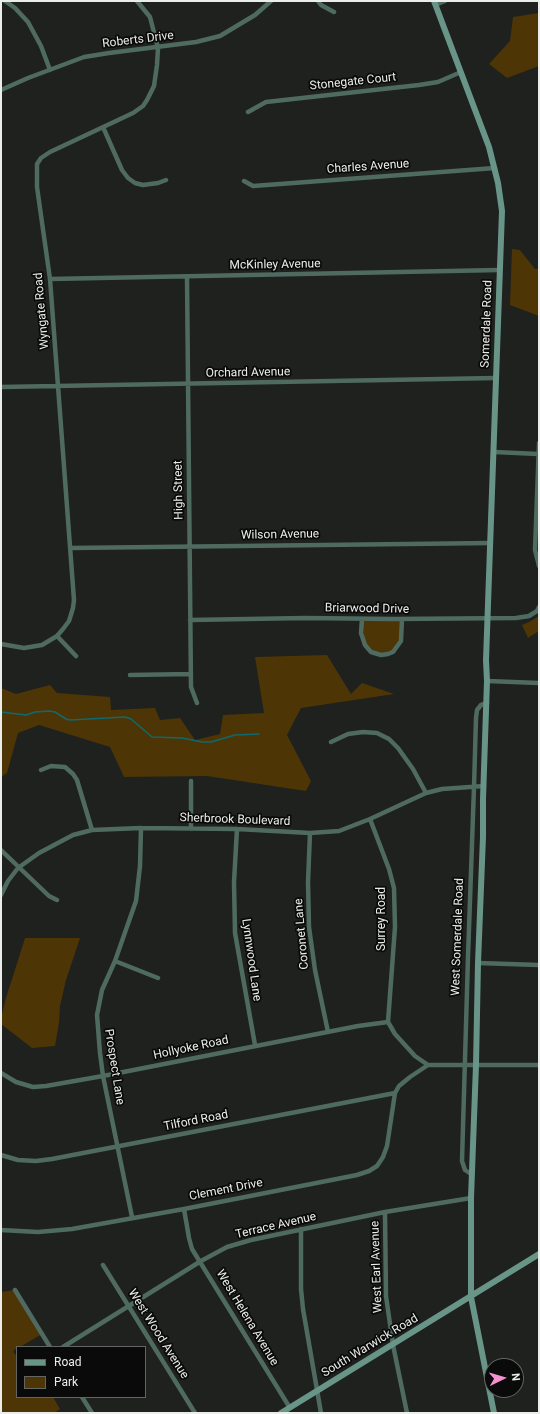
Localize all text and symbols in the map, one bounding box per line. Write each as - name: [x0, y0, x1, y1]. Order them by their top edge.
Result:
- street label: Roberts Drive: [102, 28, 174, 52]
- street label: Stonegate Court: [309, 70, 397, 94]
- street label: Charles Avenue: [326, 157, 410, 177]
- street label: McKinley Avenue: [229, 257, 321, 273]
- street label: Wyngate Road: [31, 272, 53, 350]
- street label: Somerdale Road: [478, 280, 496, 368]
- street label: Orchard Avenue: [206, 365, 290, 381]
- street label: High Street: [171, 460, 187, 520]
- street label: Wilson Avenue: [241, 527, 319, 543]
- street label: Briarwood Drive: [325, 601, 409, 617]
- street label: Sherbrook Boulevard: [179, 811, 291, 829]
- street label: West Somerdale Road: [449, 878, 467, 996]
- street label: Surrey Road: [375, 887, 389, 951]
- street label: Coronet Lane: [292, 898, 312, 970]
- street label: Lynnwood Lane: [238, 918, 264, 1002]
- street label: Prospect Lane: [101, 1028, 127, 1106]
- street label: Hollyoke Road: [152, 1033, 230, 1063]
- street label: Tilford Road: [163, 1108, 229, 1134]
- street label: Clement Drive: [188, 1176, 264, 1204]
- street label: Terrace Avenue: [234, 1210, 318, 1242]
- street label: West Earl Avenue: [368, 1221, 386, 1313]
- street label: West Helena Avenue: [213, 1267, 281, 1369]
- street label: West Wood Avenue: [125, 1286, 191, 1382]
- street label: South Warwick Road: [319, 1311, 421, 1381]
- legend: [16, 1346, 146, 1398]
- text: Road: [54, 1355, 82, 1369]
- north arrow: [484, 1358, 524, 1398]
- text: N: [509, 1373, 522, 1381]
- text: Park: [54, 1375, 78, 1389]

